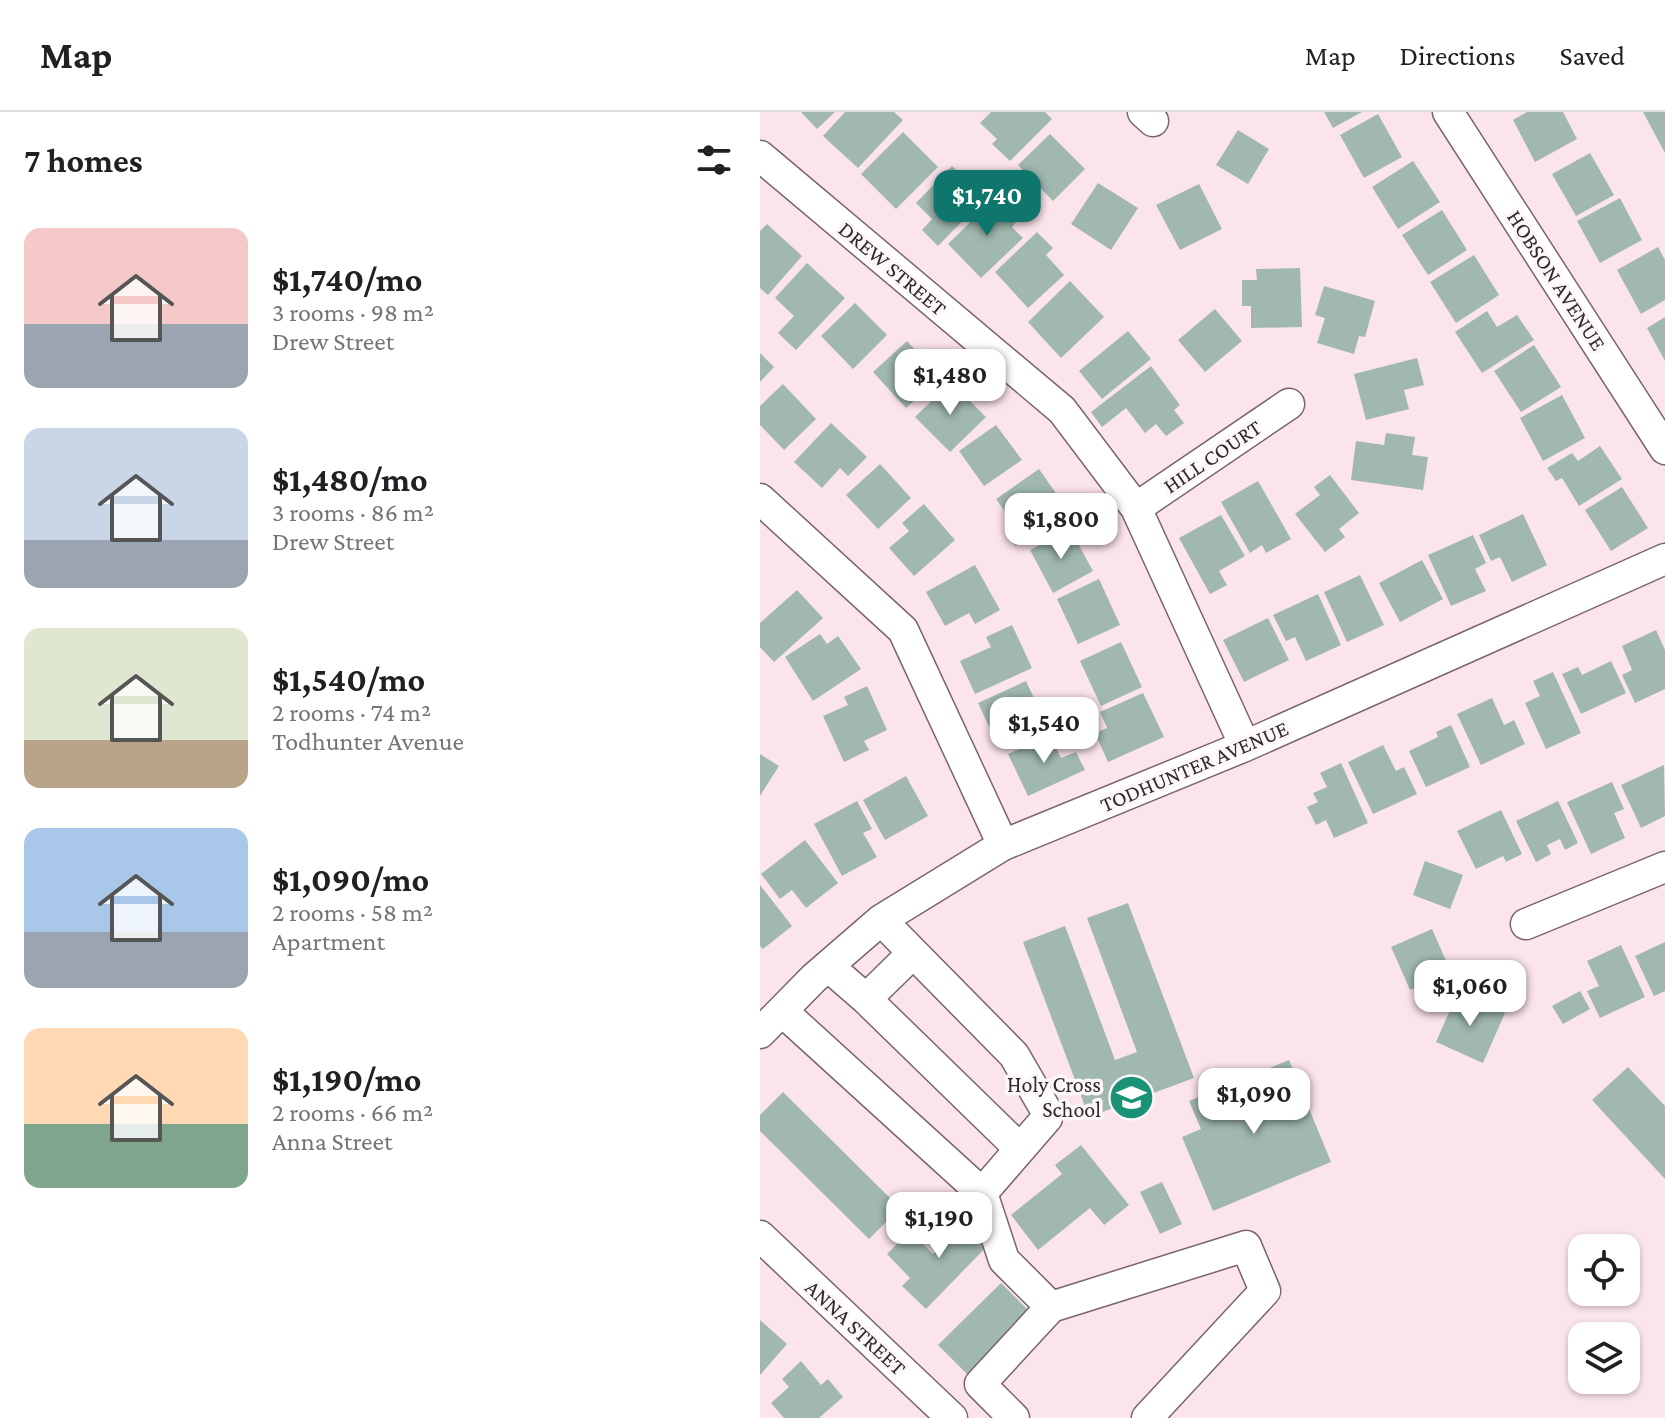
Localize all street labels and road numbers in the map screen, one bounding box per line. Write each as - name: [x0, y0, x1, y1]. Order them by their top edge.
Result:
- street label: HOBSON AVENUE: [1502, 205, 1611, 355]
- street label: DREW STREET: [834, 216, 952, 321]
- street label: HILL COURT: [1159, 415, 1266, 498]
- street label: TODHUNTER AVENUE: [1096, 716, 1292, 817]
- street label: ANNA STREET: [800, 1275, 911, 1380]

